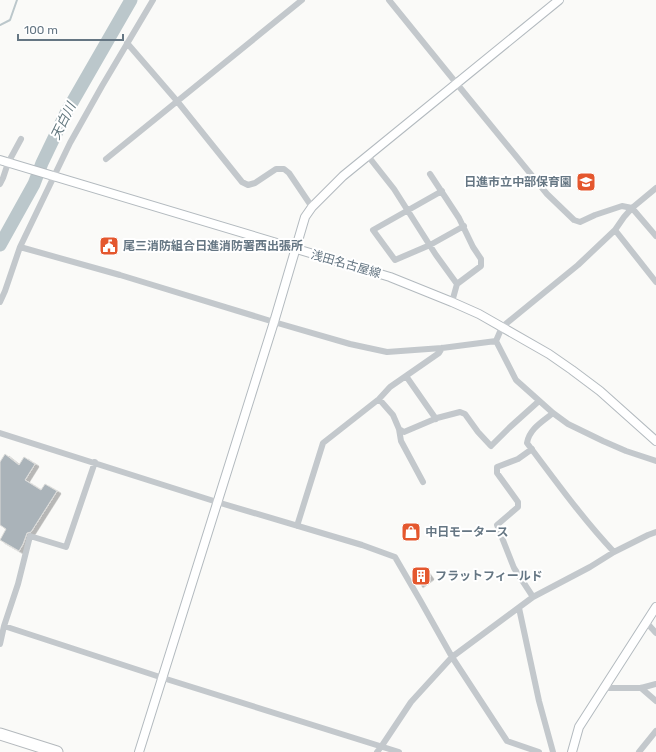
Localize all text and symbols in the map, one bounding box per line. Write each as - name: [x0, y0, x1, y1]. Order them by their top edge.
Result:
- scale bar: [18, 16, 123, 42]
- text: 100 m: [24, 23, 58, 37]
- water label: 天白川: [48, 98, 79, 142]
- school or university icon: 日進市立中部保育園: [575, 171, 597, 193]
- place label: 日進市立中部保育園: [464, 175, 572, 189]
- public building icon: 尾三消防組合日進消防署西出張所: [98, 235, 120, 257]
- place label: 尾三消防組合日進消防署西出張所: [123, 239, 303, 253]
- street label: 浅田名古屋線: [309, 247, 383, 281]
- shop icon: 中日モータース: [400, 521, 422, 543]
- place label: 中日モータース: [425, 525, 508, 539]
- building icon: フラットフィールド: [410, 565, 432, 587]
- place label: フラットフィールド: [435, 569, 543, 583]

